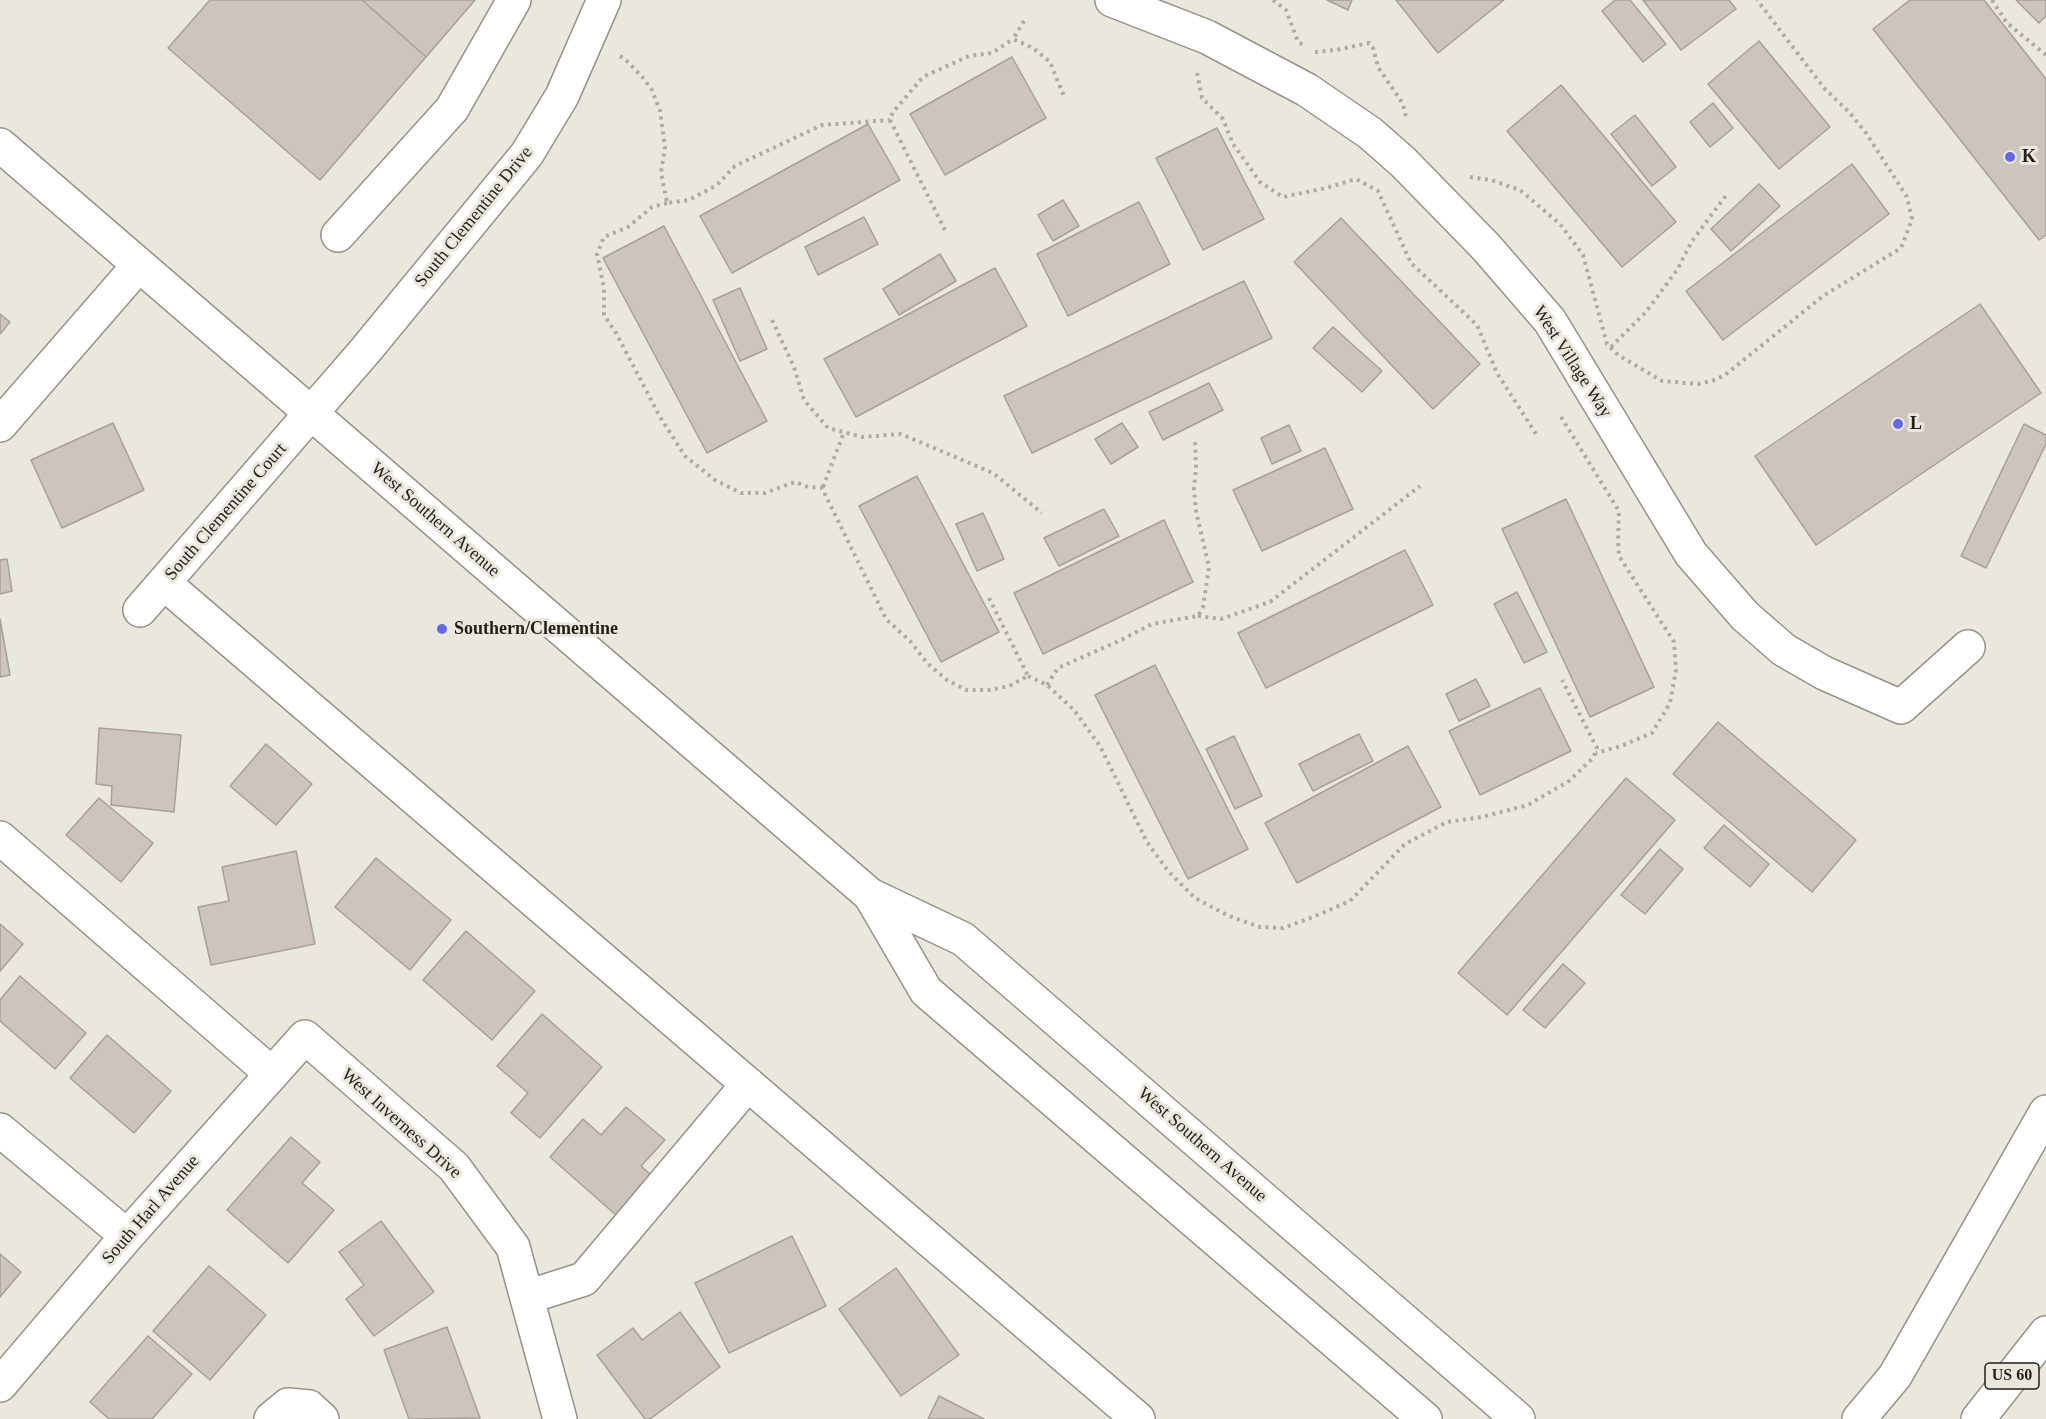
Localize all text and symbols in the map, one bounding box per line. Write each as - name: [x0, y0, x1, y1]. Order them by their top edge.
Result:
- street label: South Clementine Drive: [411, 142, 537, 292]
- place label: K: [2022, 146, 2036, 168]
- marker: K: [2003, 150, 2017, 164]
- street label: West Village Way: [1528, 302, 1616, 422]
- place label: L: [1910, 413, 1922, 435]
- marker: L: [1891, 417, 1905, 431]
- street label: South Clementine Court: [160, 439, 292, 585]
- street label: West Southern Avenue: [366, 458, 504, 582]
- place label: Southern/Clementine: [454, 618, 618, 640]
- marker: Southern/Clementine: [435, 622, 449, 636]
- street label: West Inverness Drive: [336, 1064, 466, 1184]
- street label: West Southern Avenue: [1133, 1083, 1271, 1207]
- street label: South Harl Avenue: [98, 1151, 204, 1269]
- road number: US 60: [1985, 1363, 2039, 1389]

